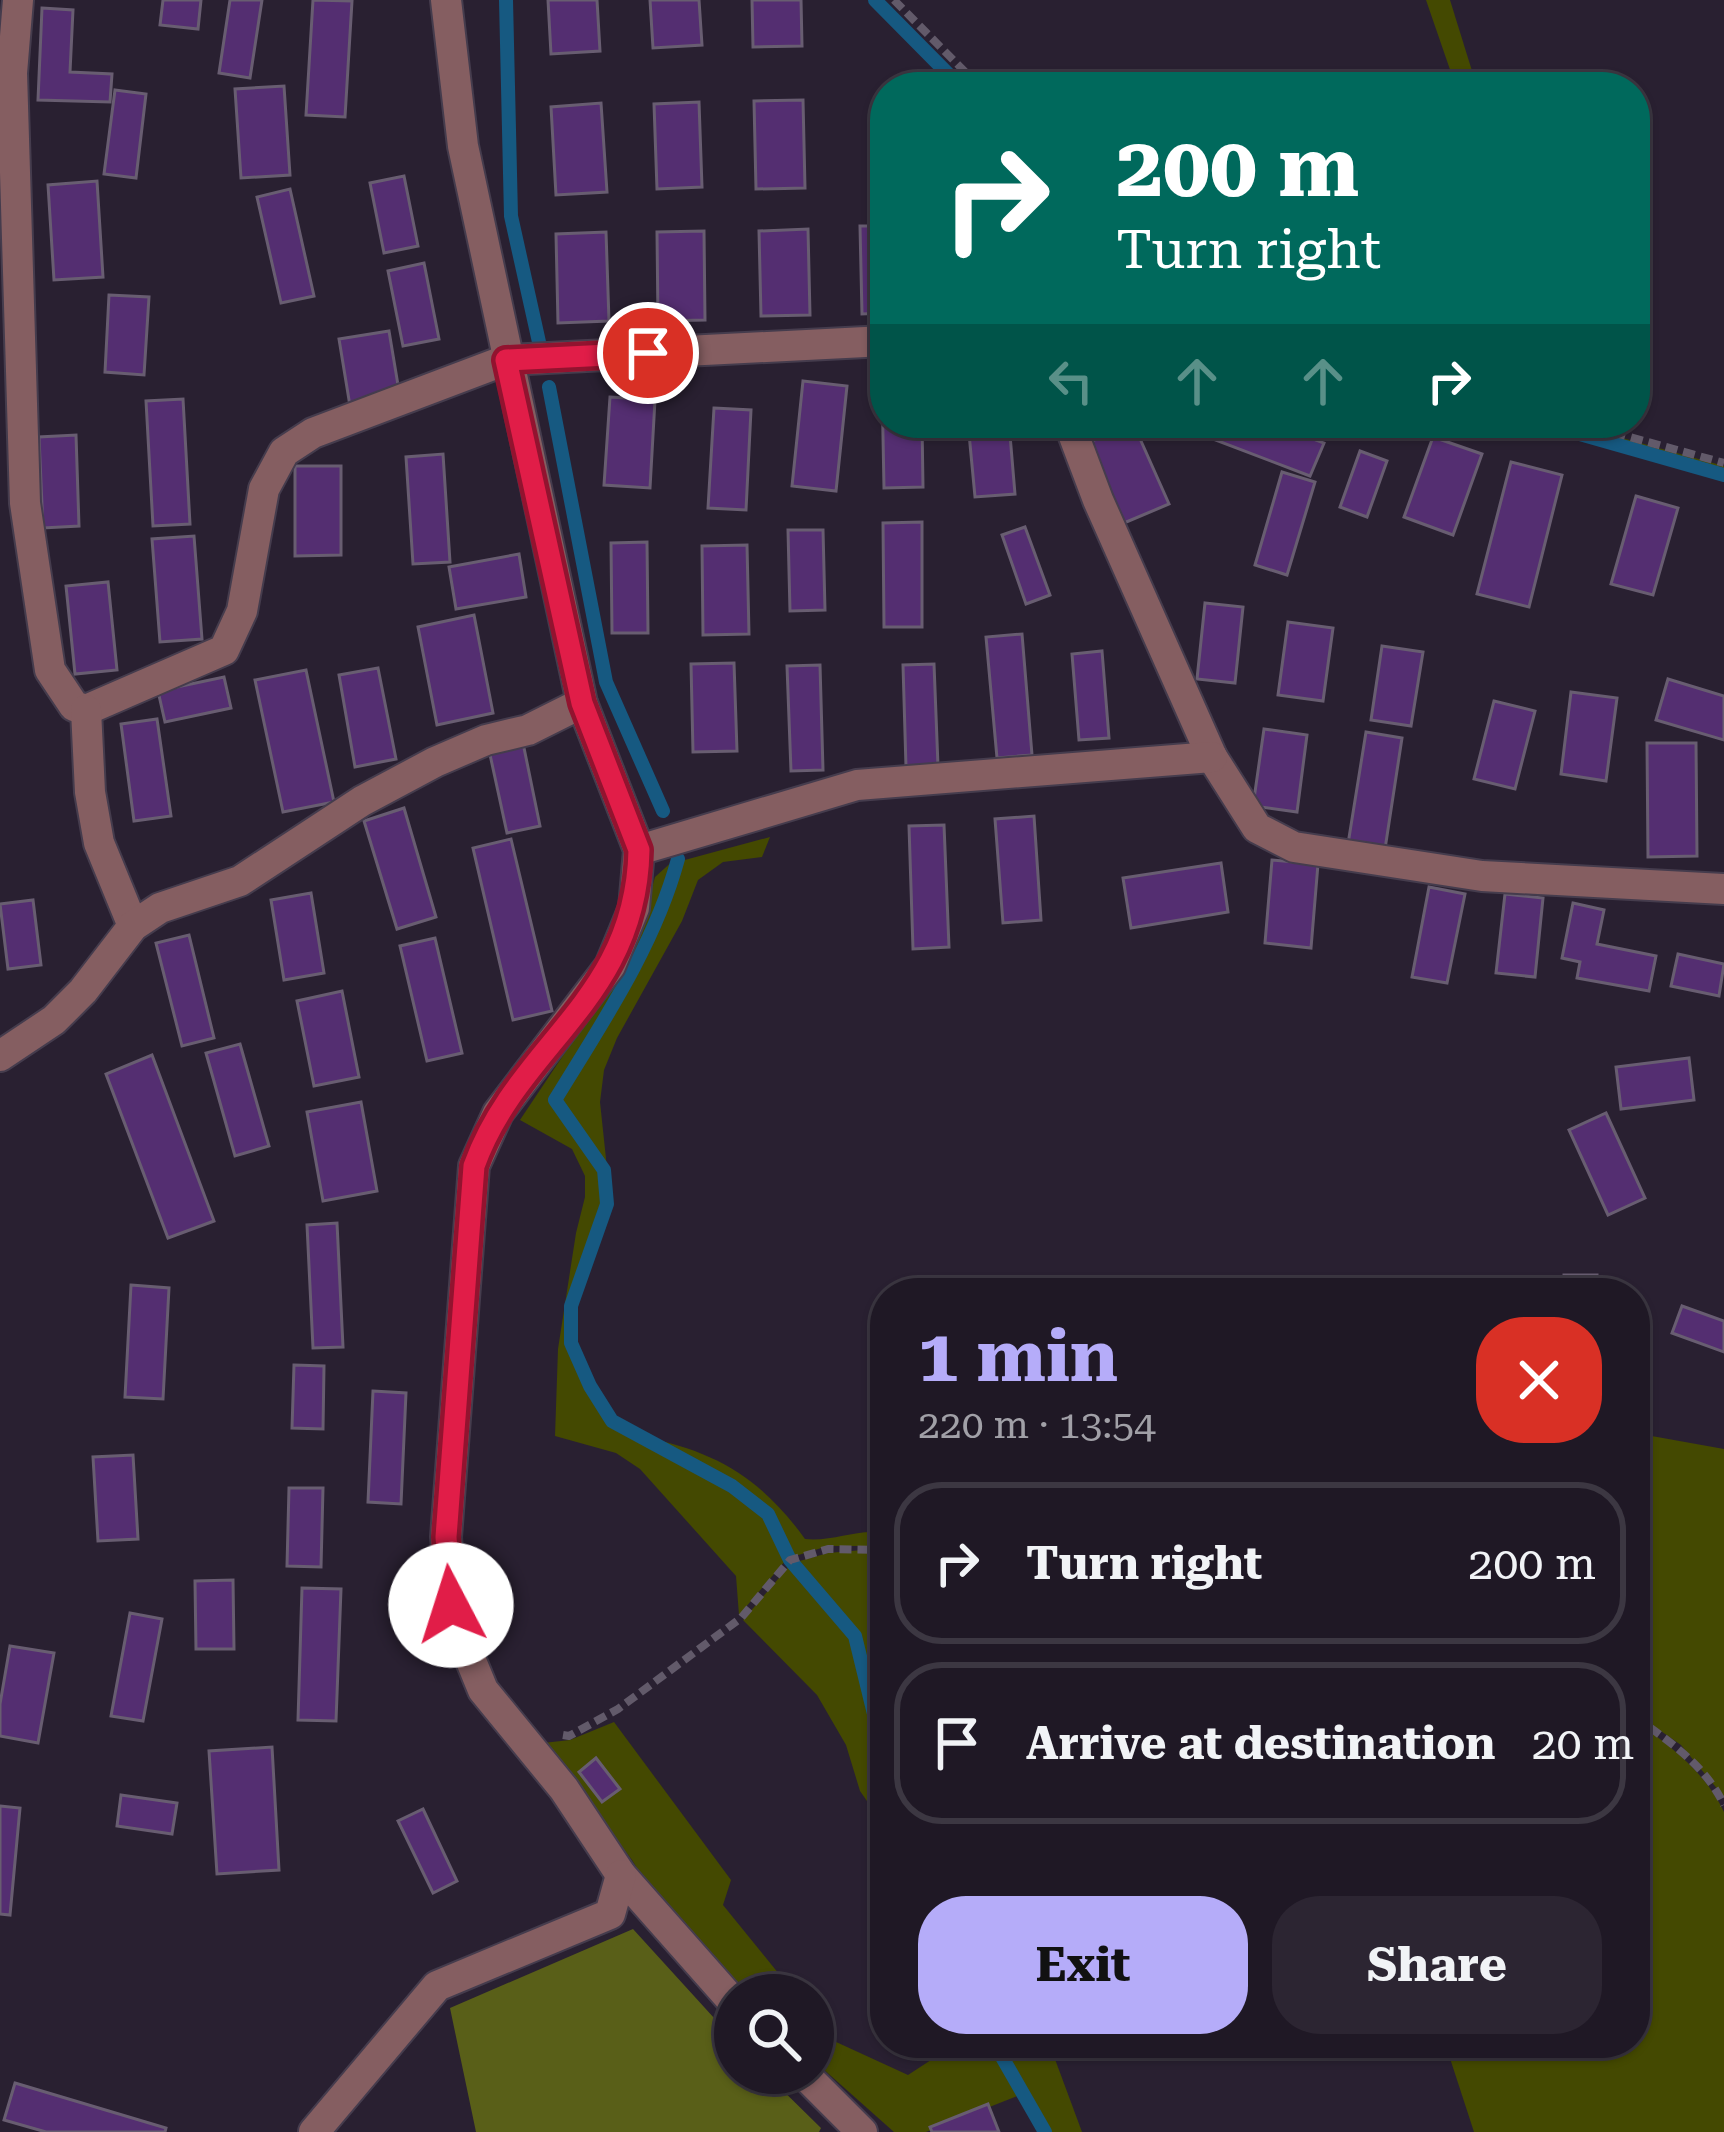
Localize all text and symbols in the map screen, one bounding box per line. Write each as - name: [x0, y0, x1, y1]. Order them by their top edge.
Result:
- text: 200 m: [1116, 118, 1359, 216]
- icon: right: [918, 120, 1074, 276]
- text: Turn right: [1116, 218, 1381, 281]
- pin: [597, 302, 699, 404]
- icon: arrive: [615, 320, 681, 386]
- icon: left: [1038, 348, 1104, 414]
- icon: ahead: [1164, 348, 1230, 414]
- icon: ahead: [1290, 348, 1356, 414]
- icon: right: [1416, 348, 1482, 414]
- text: 1 min: [918, 1314, 1118, 1399]
- button: close: [1476, 1317, 1602, 1443]
- text: 220 m · 13:54: [918, 1402, 1156, 1448]
- icon: right: [924, 1530, 990, 1596]
- text: Turn right: [1026, 1537, 1262, 1590]
- text: 200 m: [1468, 1537, 1596, 1590]
- position arrow: [388, 1542, 514, 1668]
- icon: arrive: [924, 1710, 990, 1776]
- text: Arrive at destination: [1026, 1717, 1495, 1770]
- text: 20 m: [1531, 1717, 1634, 1770]
- button: Exit: [918, 1896, 1248, 2034]
- button: Share: [1272, 1896, 1602, 2034]
- map controls: [714, 1974, 834, 2094]
- button: search: [714, 1974, 834, 2094]

